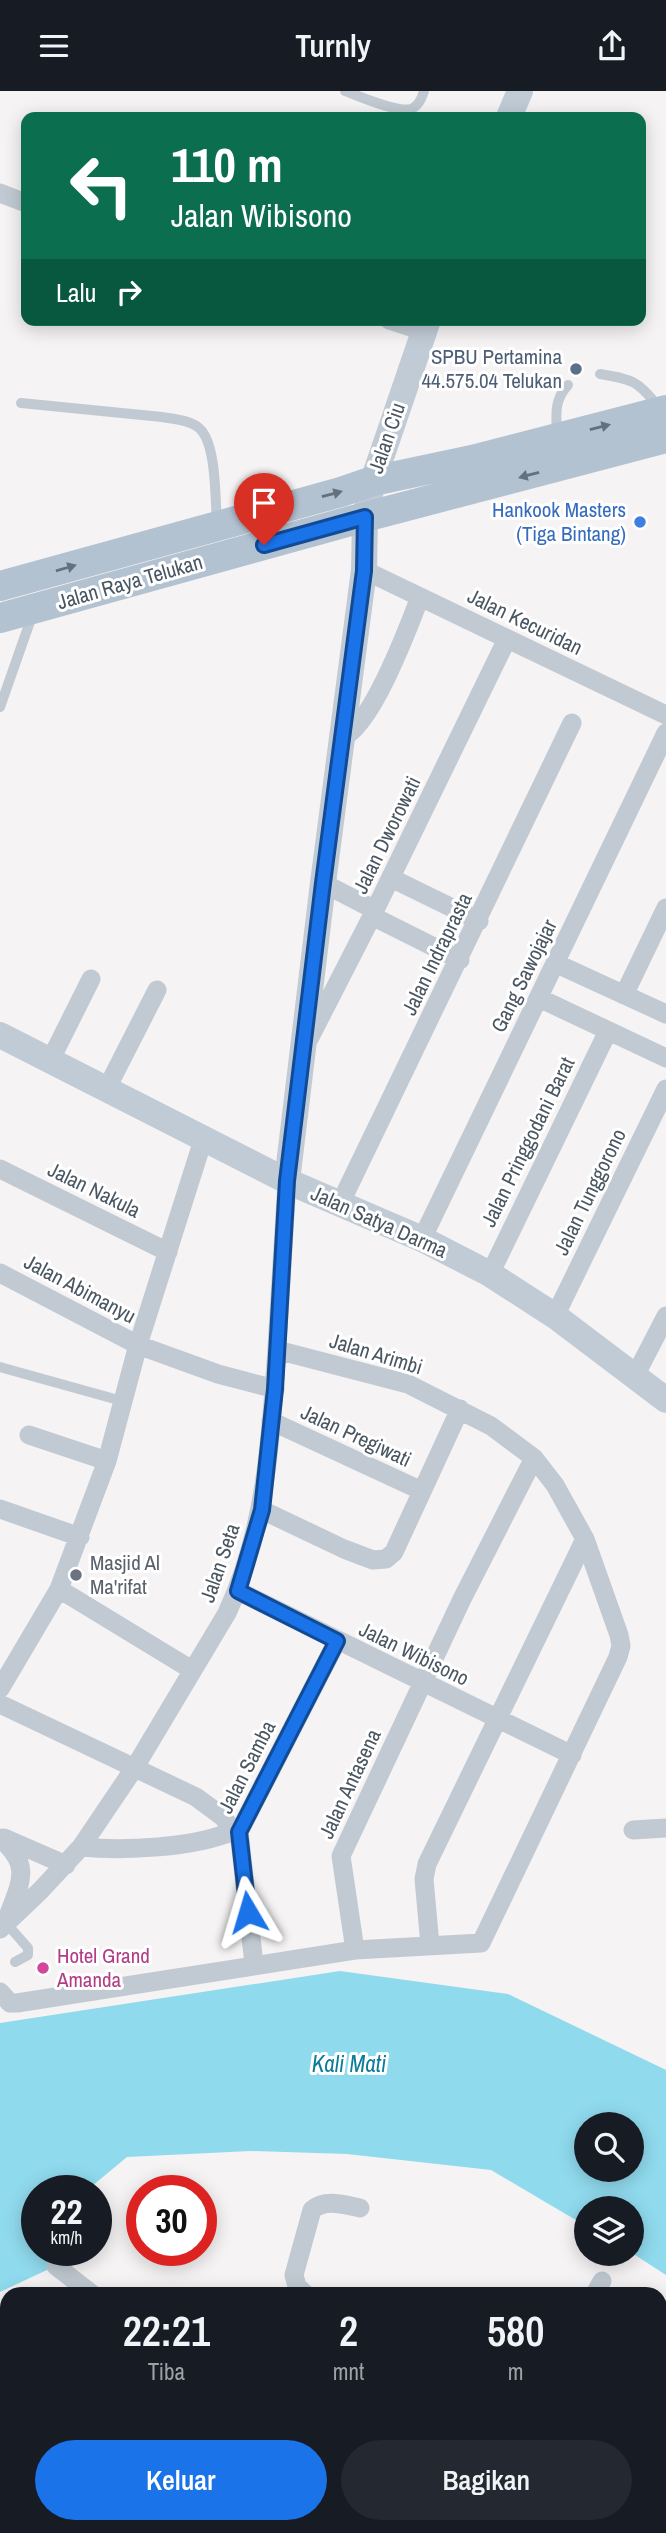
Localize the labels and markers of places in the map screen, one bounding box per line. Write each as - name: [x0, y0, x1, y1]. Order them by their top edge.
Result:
- place label: SPBU Pertamina 44.575.04 Telukan: [422, 342, 562, 395]
- marker: SPBU Pertamina 44.575.04 Telukan: [568, 361, 584, 377]
- pin: [234, 473, 294, 545]
- place label: Hankook Masters (Tiga Bintang): [492, 495, 626, 548]
- marker: Hankook Masters (Tiga Bintang): [632, 514, 648, 530]
- place label: Masjid Al Ma'rifat: [90, 1548, 160, 1601]
- marker: Masjid Al Ma'rifat: [68, 1567, 84, 1583]
- place label: Hotel Grand Amanda: [56, 1941, 150, 1994]
- marker: Hotel Grand Amanda: [35, 1960, 51, 1976]

